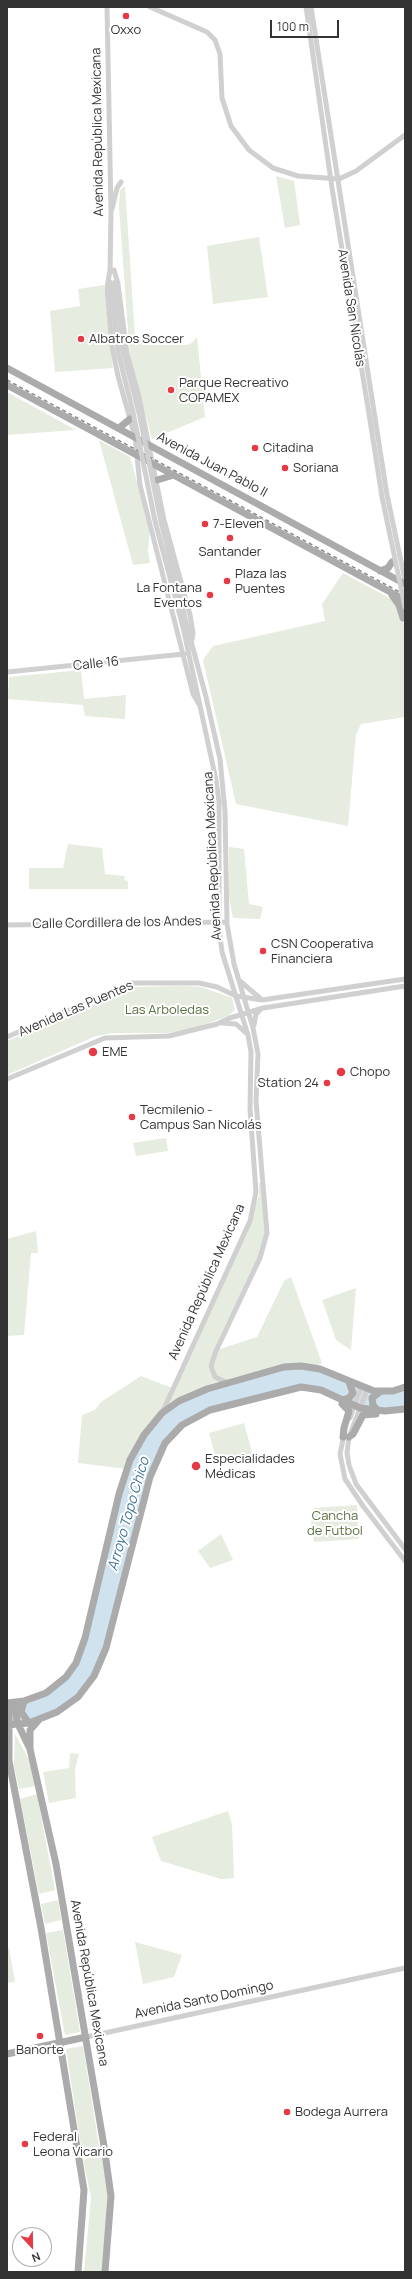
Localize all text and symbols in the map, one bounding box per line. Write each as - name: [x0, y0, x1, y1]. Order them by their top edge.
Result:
- marker: Oxxo: [121, 11, 131, 21]
- scale bar: [272, 12, 341, 38]
- text: 100 m: [277, 18, 309, 35]
- place label: Oxxo: [111, 22, 141, 38]
- street label: Avenida República Mexicana: [89, 47, 107, 217]
- street label: Avenida San Nicolás: [334, 248, 368, 368]
- place label: Albatros Soccer: [89, 331, 184, 347]
- marker: Albatros Soccer: [76, 334, 86, 344]
- place label: Parque Recreativo COPAMEX: [179, 375, 289, 406]
- marker: Parque Recreativo COPAMEX: [166, 385, 176, 395]
- street label: Avenida Juan Pablo II: [154, 429, 270, 501]
- place label: Citadina: [263, 440, 313, 456]
- marker: Citadina: [250, 443, 260, 453]
- place label: Soriana: [293, 460, 339, 476]
- marker: Soriana: [280, 463, 290, 473]
- place label: 7-Eleven: [213, 516, 264, 532]
- marker: 7-Eleven: [200, 519, 210, 529]
- marker: Santander: [225, 533, 235, 543]
- place label: Santander: [198, 544, 262, 560]
- place label: Plaza las Puentes: [235, 566, 287, 597]
- marker: Plaza las Puentes: [222, 576, 232, 586]
- place label: La Fontana Eventos: [136, 580, 202, 611]
- marker: La Fontana Eventos: [205, 590, 215, 600]
- street label: Calle 16: [72, 654, 120, 674]
- street label: Avenida República Mexicana: [201, 771, 225, 941]
- street label: Calle Cordillera de los Andes: [32, 914, 202, 932]
- place label: CSN Cooperativa Financiera: [271, 936, 374, 967]
- marker: CSN Cooperativa Financiera: [258, 946, 268, 956]
- street label: Avenida Las Puentes: [16, 978, 136, 1040]
- park label: Las Arboledas: [125, 1002, 209, 1018]
- place label: EME: [102, 1044, 128, 1060]
- marker: EME: [87, 1046, 99, 1058]
- place label: Chopo: [350, 1064, 390, 1080]
- marker: Chopo: [335, 1066, 347, 1078]
- place label: Station 24: [257, 1075, 319, 1091]
- marker: Station 24: [322, 1078, 332, 1088]
- place label: Tecmilenio - Campus San Nicolás: [140, 1102, 262, 1133]
- marker: Tecmilenio - Campus San Nicolás: [127, 1112, 137, 1122]
- street label: Avenida República Mexicana: [166, 1202, 248, 1362]
- place label: Especialidades Médicas: [205, 1451, 295, 1482]
- water label: Arroyo Topo Chico: [105, 1455, 153, 1573]
- marker: Especialidades Médicas: [190, 1460, 202, 1472]
- park label: Cancha de Futbol: [307, 1508, 363, 1539]
- street label: Avenida República Mexicana: [67, 1898, 111, 2068]
- street label: Avenida Santo Domingo: [133, 1978, 275, 2022]
- marker: Banorte: [35, 2031, 45, 2041]
- place label: Banorte: [16, 2042, 64, 2058]
- place label: Bodega Aurrera: [295, 2104, 388, 2120]
- marker: Bodega Aurrera: [282, 2107, 292, 2117]
- place label: Federal Leona Vicario: [33, 2129, 113, 2160]
- marker: Federal Leona Vicario: [20, 2139, 30, 2149]
- north arrow: [12, 2227, 52, 2267]
- text: N: [30, 2249, 43, 2266]

